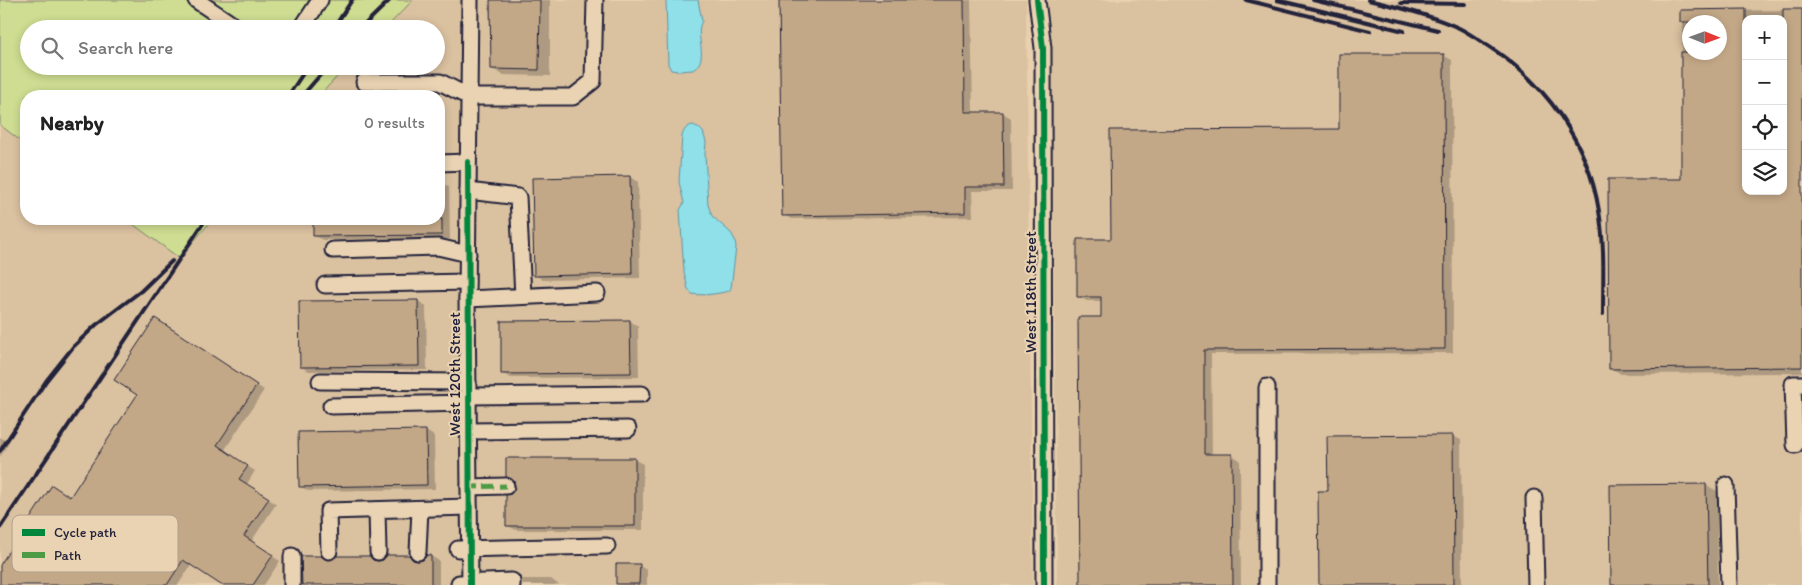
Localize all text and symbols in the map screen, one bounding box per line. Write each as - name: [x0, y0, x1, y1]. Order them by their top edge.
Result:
- north arrow: [1682, 15, 1727, 60]
- map controls: [1742, 15, 1787, 195]
- button: +: [1742, 15, 1787, 60]
- search box: [20, 20, 445, 75]
- icon: search: [38, 34, 66, 62]
- text: Search here: [78, 36, 173, 59]
- button: −: [1742, 60, 1787, 105]
- button: locate: [1742, 105, 1787, 150]
- text: Nearby: [40, 110, 104, 135]
- text: 0 results: [364, 113, 425, 132]
- button: layers: [1742, 150, 1787, 195]
- street label: West 118th Street: [1021, 231, 1040, 353]
- street label: West 120th Street: [445, 312, 464, 436]
- legend: [12, 515, 178, 572]
- text: Cycle path: [54, 524, 117, 541]
- text: Path: [54, 547, 81, 564]

